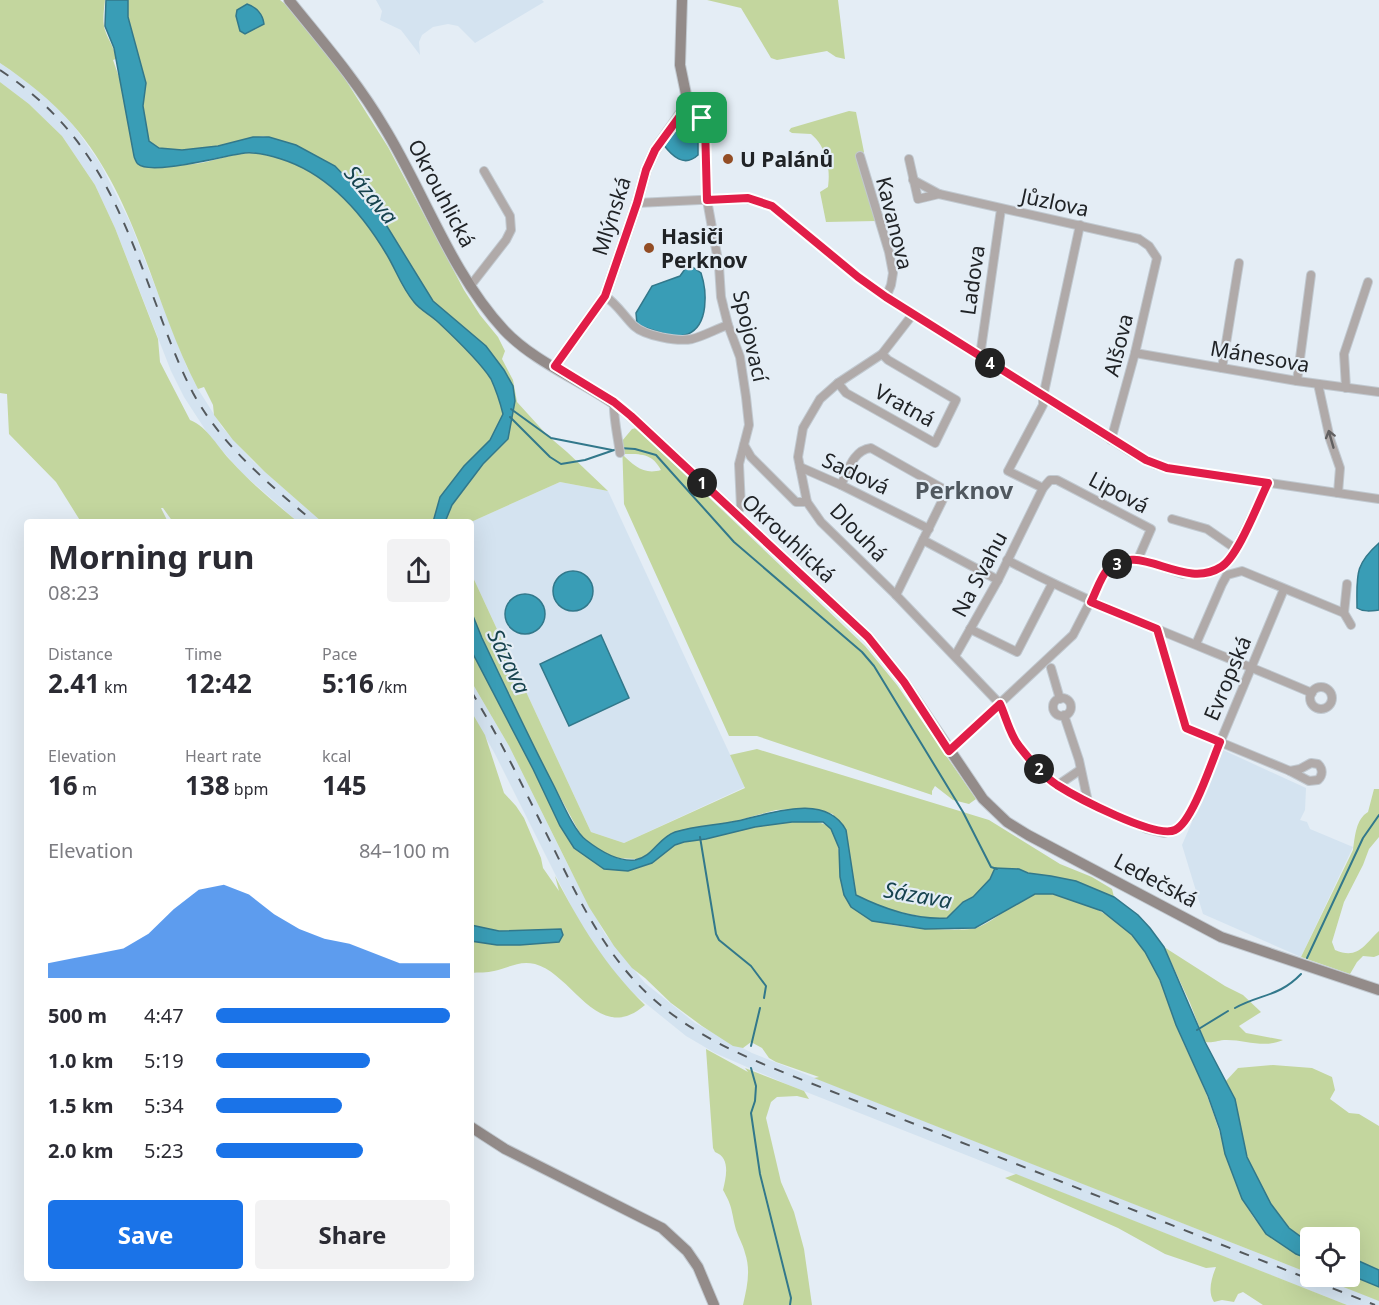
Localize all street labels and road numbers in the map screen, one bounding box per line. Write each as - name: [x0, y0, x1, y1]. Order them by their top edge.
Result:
- street label: Okrouhlická: [402, 134, 482, 252]
- street label: Mlýnská: [585, 173, 637, 259]
- street label: Kavanova: [870, 174, 920, 272]
- street label: Jůzlova: [1017, 181, 1092, 223]
- street label: Ladova: [953, 243, 991, 317]
- street label: Spojovací: [727, 288, 775, 385]
- street label: Alšova: [1097, 311, 1139, 379]
- street label: Mánesova: [1208, 333, 1312, 379]
- street label: Vratná: [870, 377, 940, 433]
- street label: Sadová: [818, 445, 894, 501]
- street label: Lipová: [1084, 465, 1154, 519]
- street label: Okrouhlická: [736, 487, 842, 589]
- street label: Dlouhá: [824, 497, 894, 567]
- street label: Na Svahu: [945, 526, 1013, 622]
- street label: Evropská: [1197, 631, 1257, 725]
- street label: Ledečská: [1109, 846, 1203, 914]

